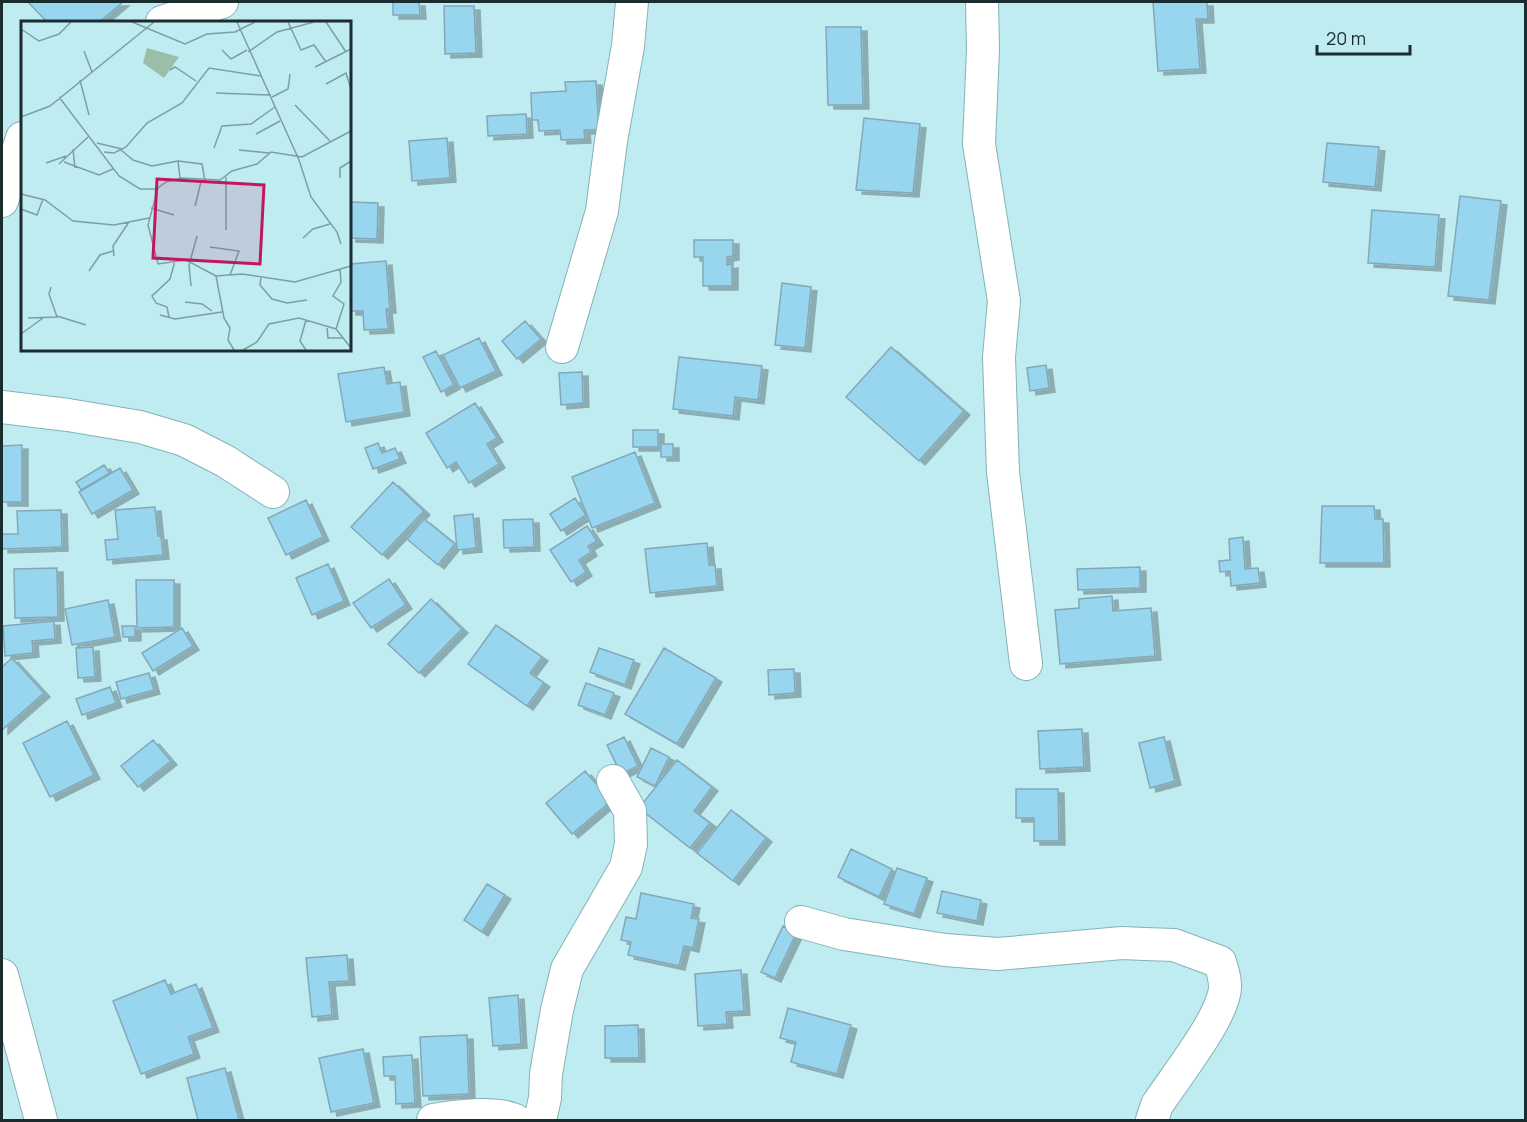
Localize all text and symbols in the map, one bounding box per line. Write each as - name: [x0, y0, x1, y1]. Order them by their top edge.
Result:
- scale bar: [1317, 18, 1410, 56]
- inset map: [21, 21, 351, 351]
- text: 20 m: [1326, 26, 1366, 50]

